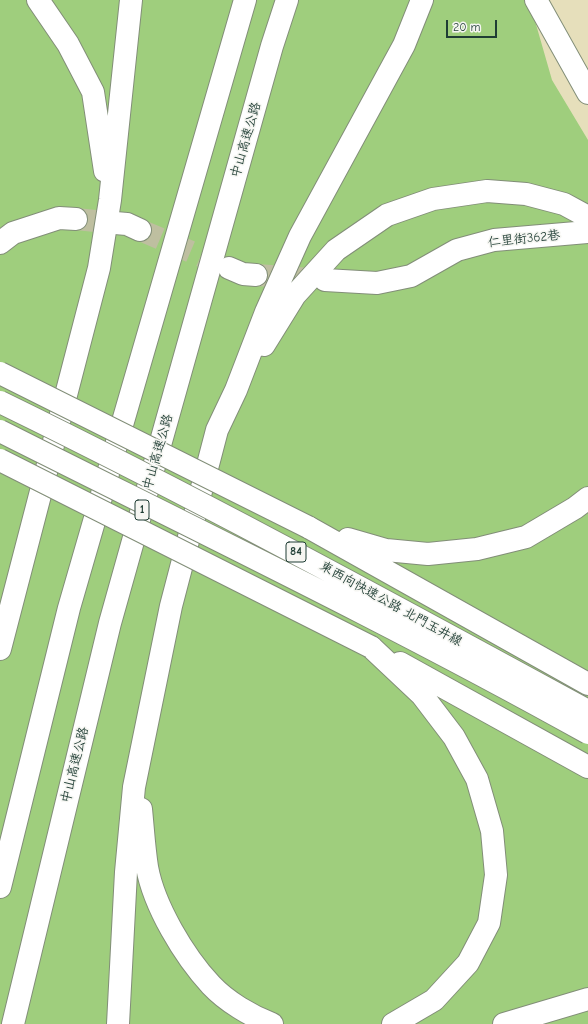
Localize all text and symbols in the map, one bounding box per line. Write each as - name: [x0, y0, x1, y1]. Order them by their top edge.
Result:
- scale bar: [448, 12, 499, 38]
- text: 20 m: [453, 20, 481, 34]
- street label: 中山高速公路: [228, 100, 264, 180]
- street label: 仁里街362巷: [487, 227, 561, 251]
- street label: 中山高速公路: [140, 412, 176, 492]
- road number: 1: [135, 500, 149, 520]
- road number: 84: [286, 542, 306, 562]
- street label: 東西向快速公路 北門玉井線: [317, 558, 465, 650]
- street label: 中山高速公路: [58, 725, 92, 805]

